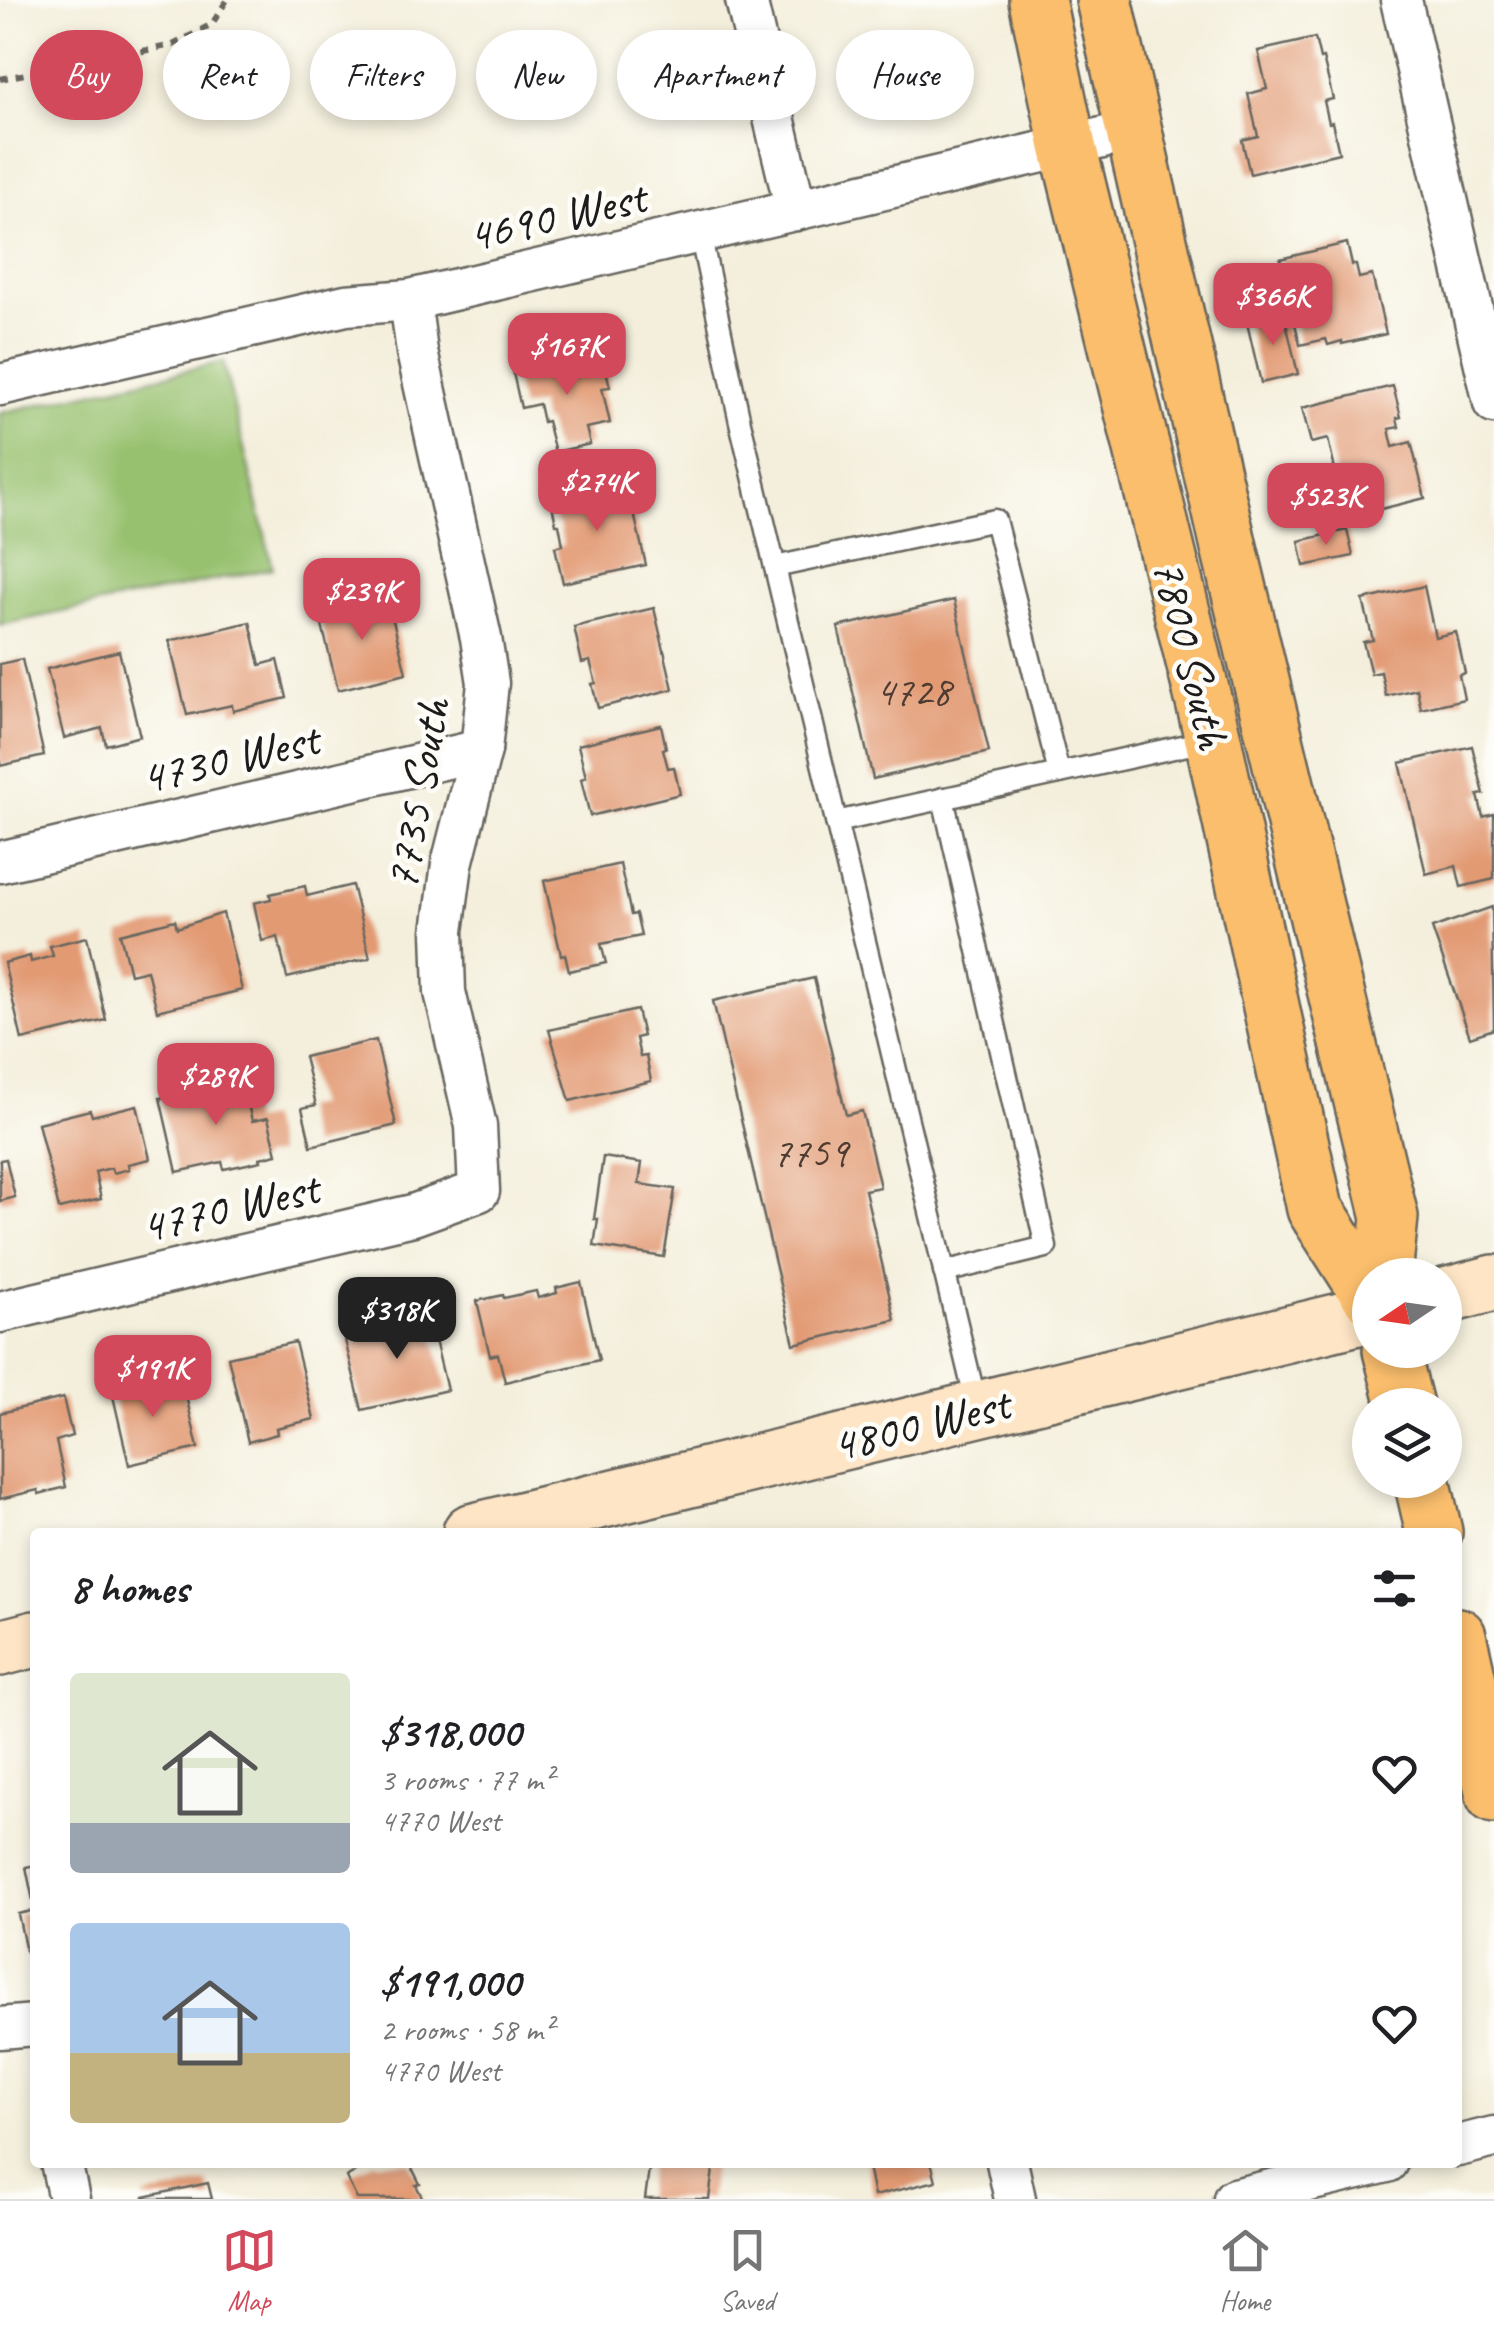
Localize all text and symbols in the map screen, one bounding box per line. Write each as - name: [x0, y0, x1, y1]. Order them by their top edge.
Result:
- chip: Buy: [30, 30, 143, 120]
- chip: Rent: [163, 30, 290, 120]
- chip: Filters: [310, 30, 456, 120]
- chip: New: [476, 30, 597, 120]
- chip: Apartment: [617, 30, 816, 120]
- chip: House: [836, 30, 974, 120]
- street label: 4690 West: [461, 165, 655, 266]
- pin: $366K: [1203, 263, 1343, 348]
- text: $366K: [1235, 275, 1311, 316]
- pin: $167K: [497, 313, 637, 398]
- text: $167K: [530, 325, 604, 366]
- pin: $274K: [527, 449, 667, 534]
- text: $274K: [560, 461, 634, 502]
- pin: $523K: [1256, 463, 1396, 548]
- text: $523K: [1289, 475, 1363, 516]
- street label: 7800 South: [1139, 552, 1244, 756]
- pin: $239K: [292, 558, 432, 643]
- text: $239K: [325, 570, 399, 611]
- house number: 4728: [875, 665, 955, 718]
- street label: 7735 South: [371, 692, 464, 895]
- street label: 4730 West: [134, 707, 328, 808]
- pin: $289K: [146, 1043, 286, 1128]
- text: $289K: [179, 1055, 253, 1096]
- house number: 7759: [772, 1126, 851, 1179]
- street label: 4770 West: [134, 1156, 328, 1257]
- north arrow: [1352, 1258, 1462, 1368]
- map controls: [1352, 1258, 1462, 1498]
- pin: $318K: [327, 1277, 467, 1362]
- text: $318K: [360, 1289, 434, 1330]
- pin: $191K: [83, 1335, 223, 1420]
- text: $191K: [116, 1347, 190, 1388]
- street label: 4800 West: [825, 1372, 1019, 1475]
- button: layers: [1352, 1388, 1462, 1498]
- icon: filters: [1367, 1561, 1422, 1616]
- text: 8 homes: [70, 1562, 189, 1615]
- text: $318,000: [380, 1706, 521, 1759]
- icon: home: [150, 1713, 270, 1833]
- icon: heart: [1367, 1746, 1422, 1801]
- text: 3 rooms · 77 m²: [380, 1759, 553, 1800]
- text: 4770 West: [380, 1800, 501, 1841]
- text: $191,000: [380, 1956, 520, 2009]
- icon: home: [150, 1963, 270, 2083]
- icon: heart: [1367, 1996, 1422, 2051]
- text: 2 rooms · 58 m²: [380, 2009, 553, 2050]
- text: 4770 West: [380, 2050, 501, 2091]
- tab: Map: [222, 2223, 277, 2318]
- tab: Saved: [720, 2223, 775, 2318]
- tab: Home: [1218, 2223, 1273, 2318]

